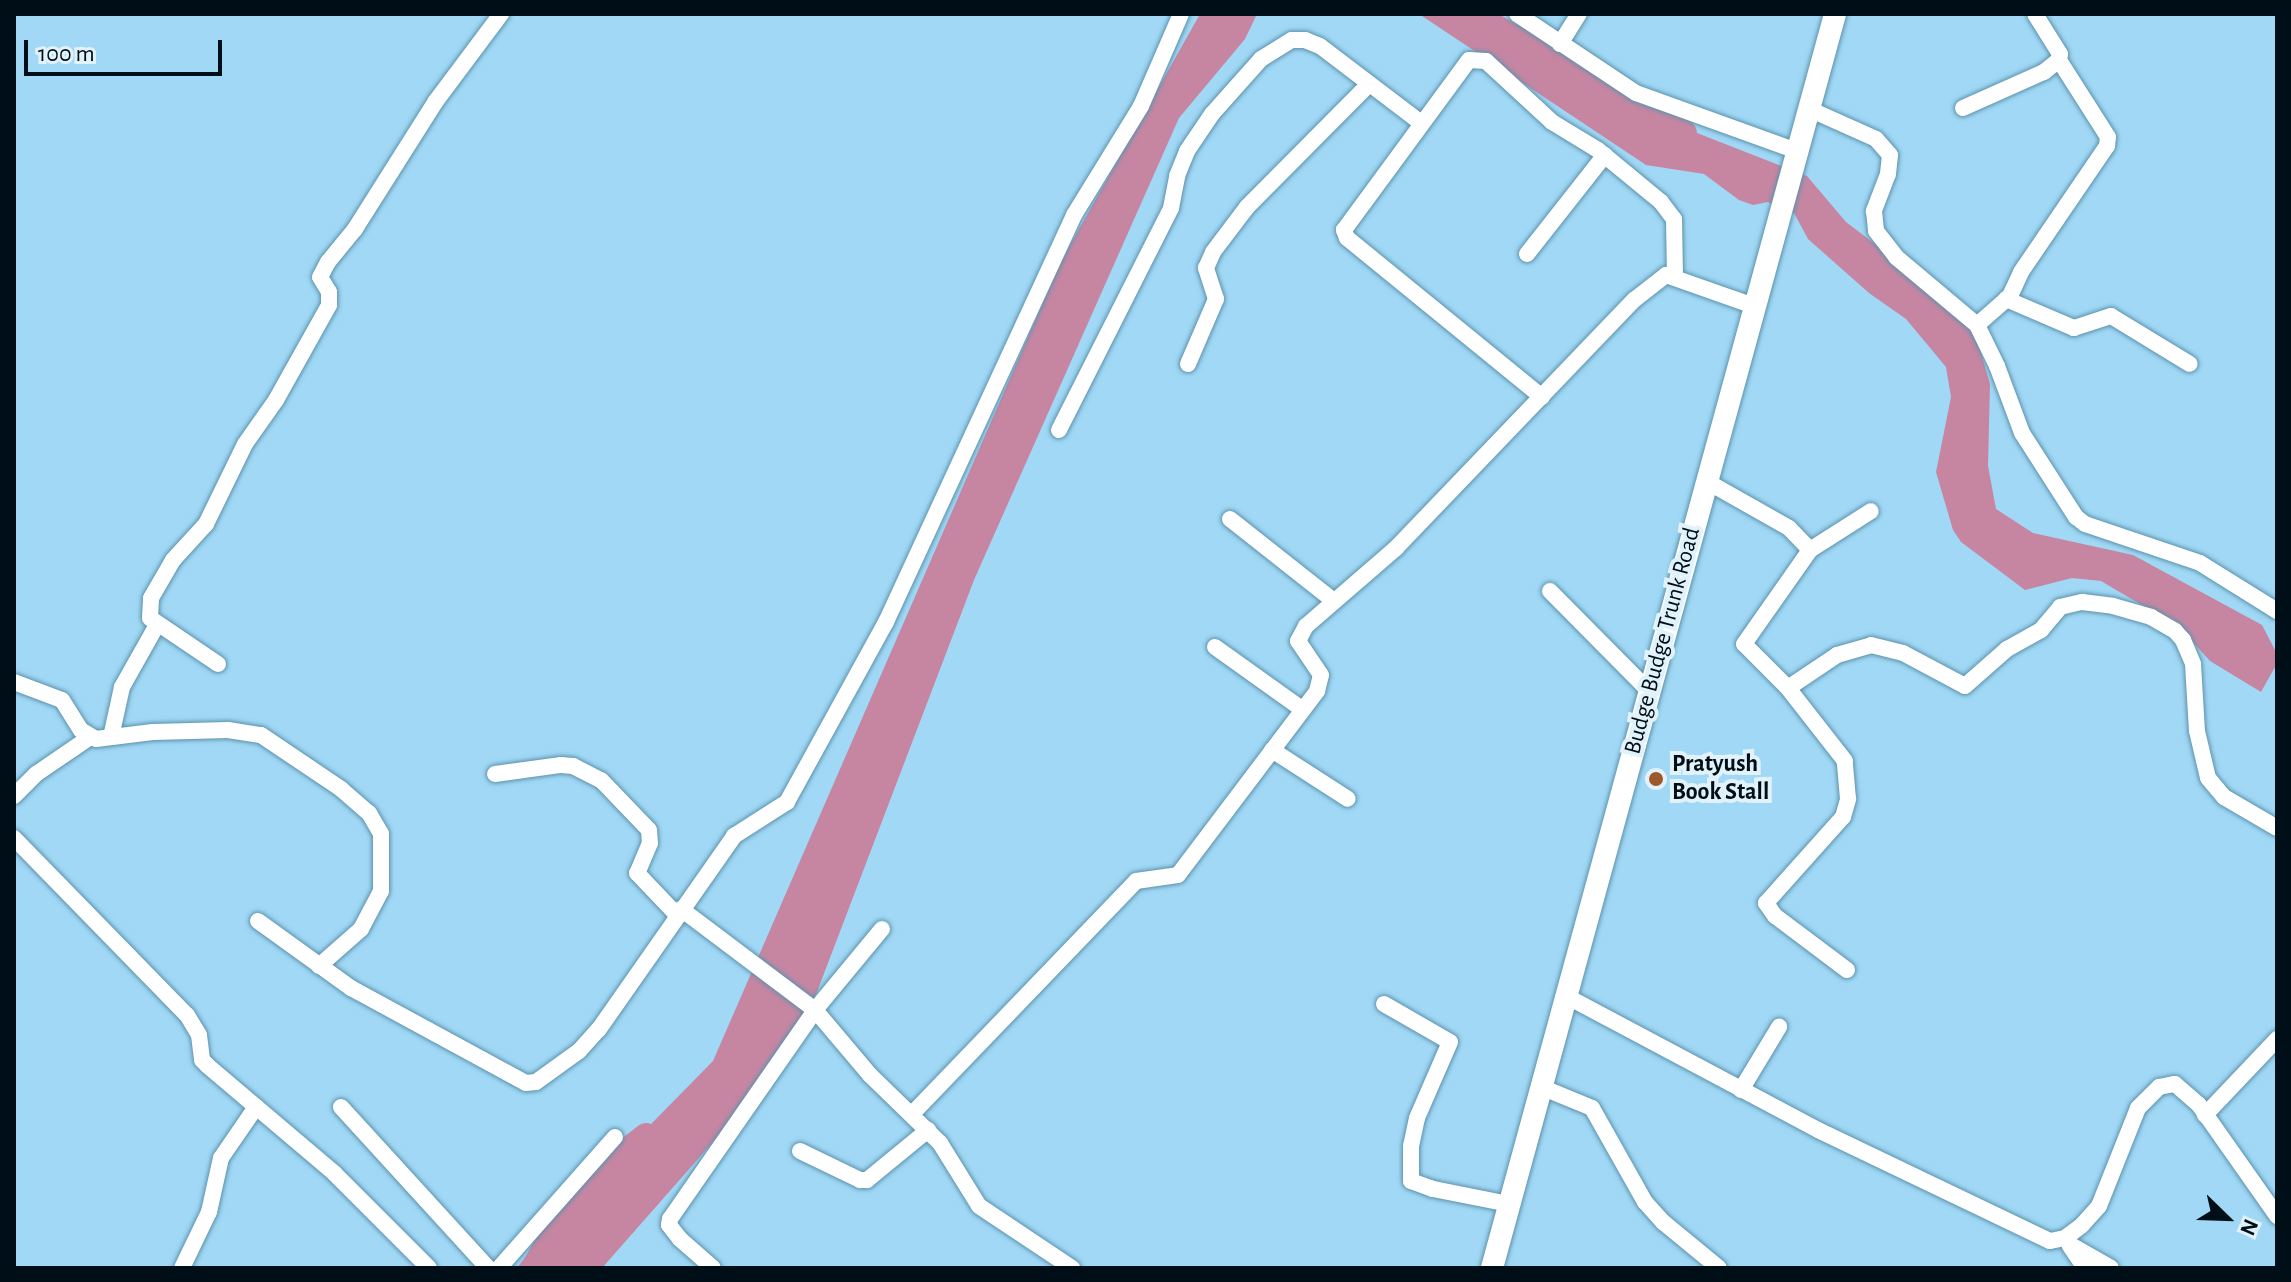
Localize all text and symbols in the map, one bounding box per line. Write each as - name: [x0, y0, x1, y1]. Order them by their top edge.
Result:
- scale bar: [28, 24, 226, 74]
- text: 100 m: [38, 42, 95, 66]
- street label: Budge Budge Trunk Road: [1619, 525, 1707, 757]
- place label: Pratyush Book Stall: [1672, 751, 1769, 807]
- marker: Pratyush Book Stall: [1647, 770, 1665, 788]
- north arrow: [2187, 1178, 2267, 1258]
- text: N: [2236, 1216, 2262, 1239]

